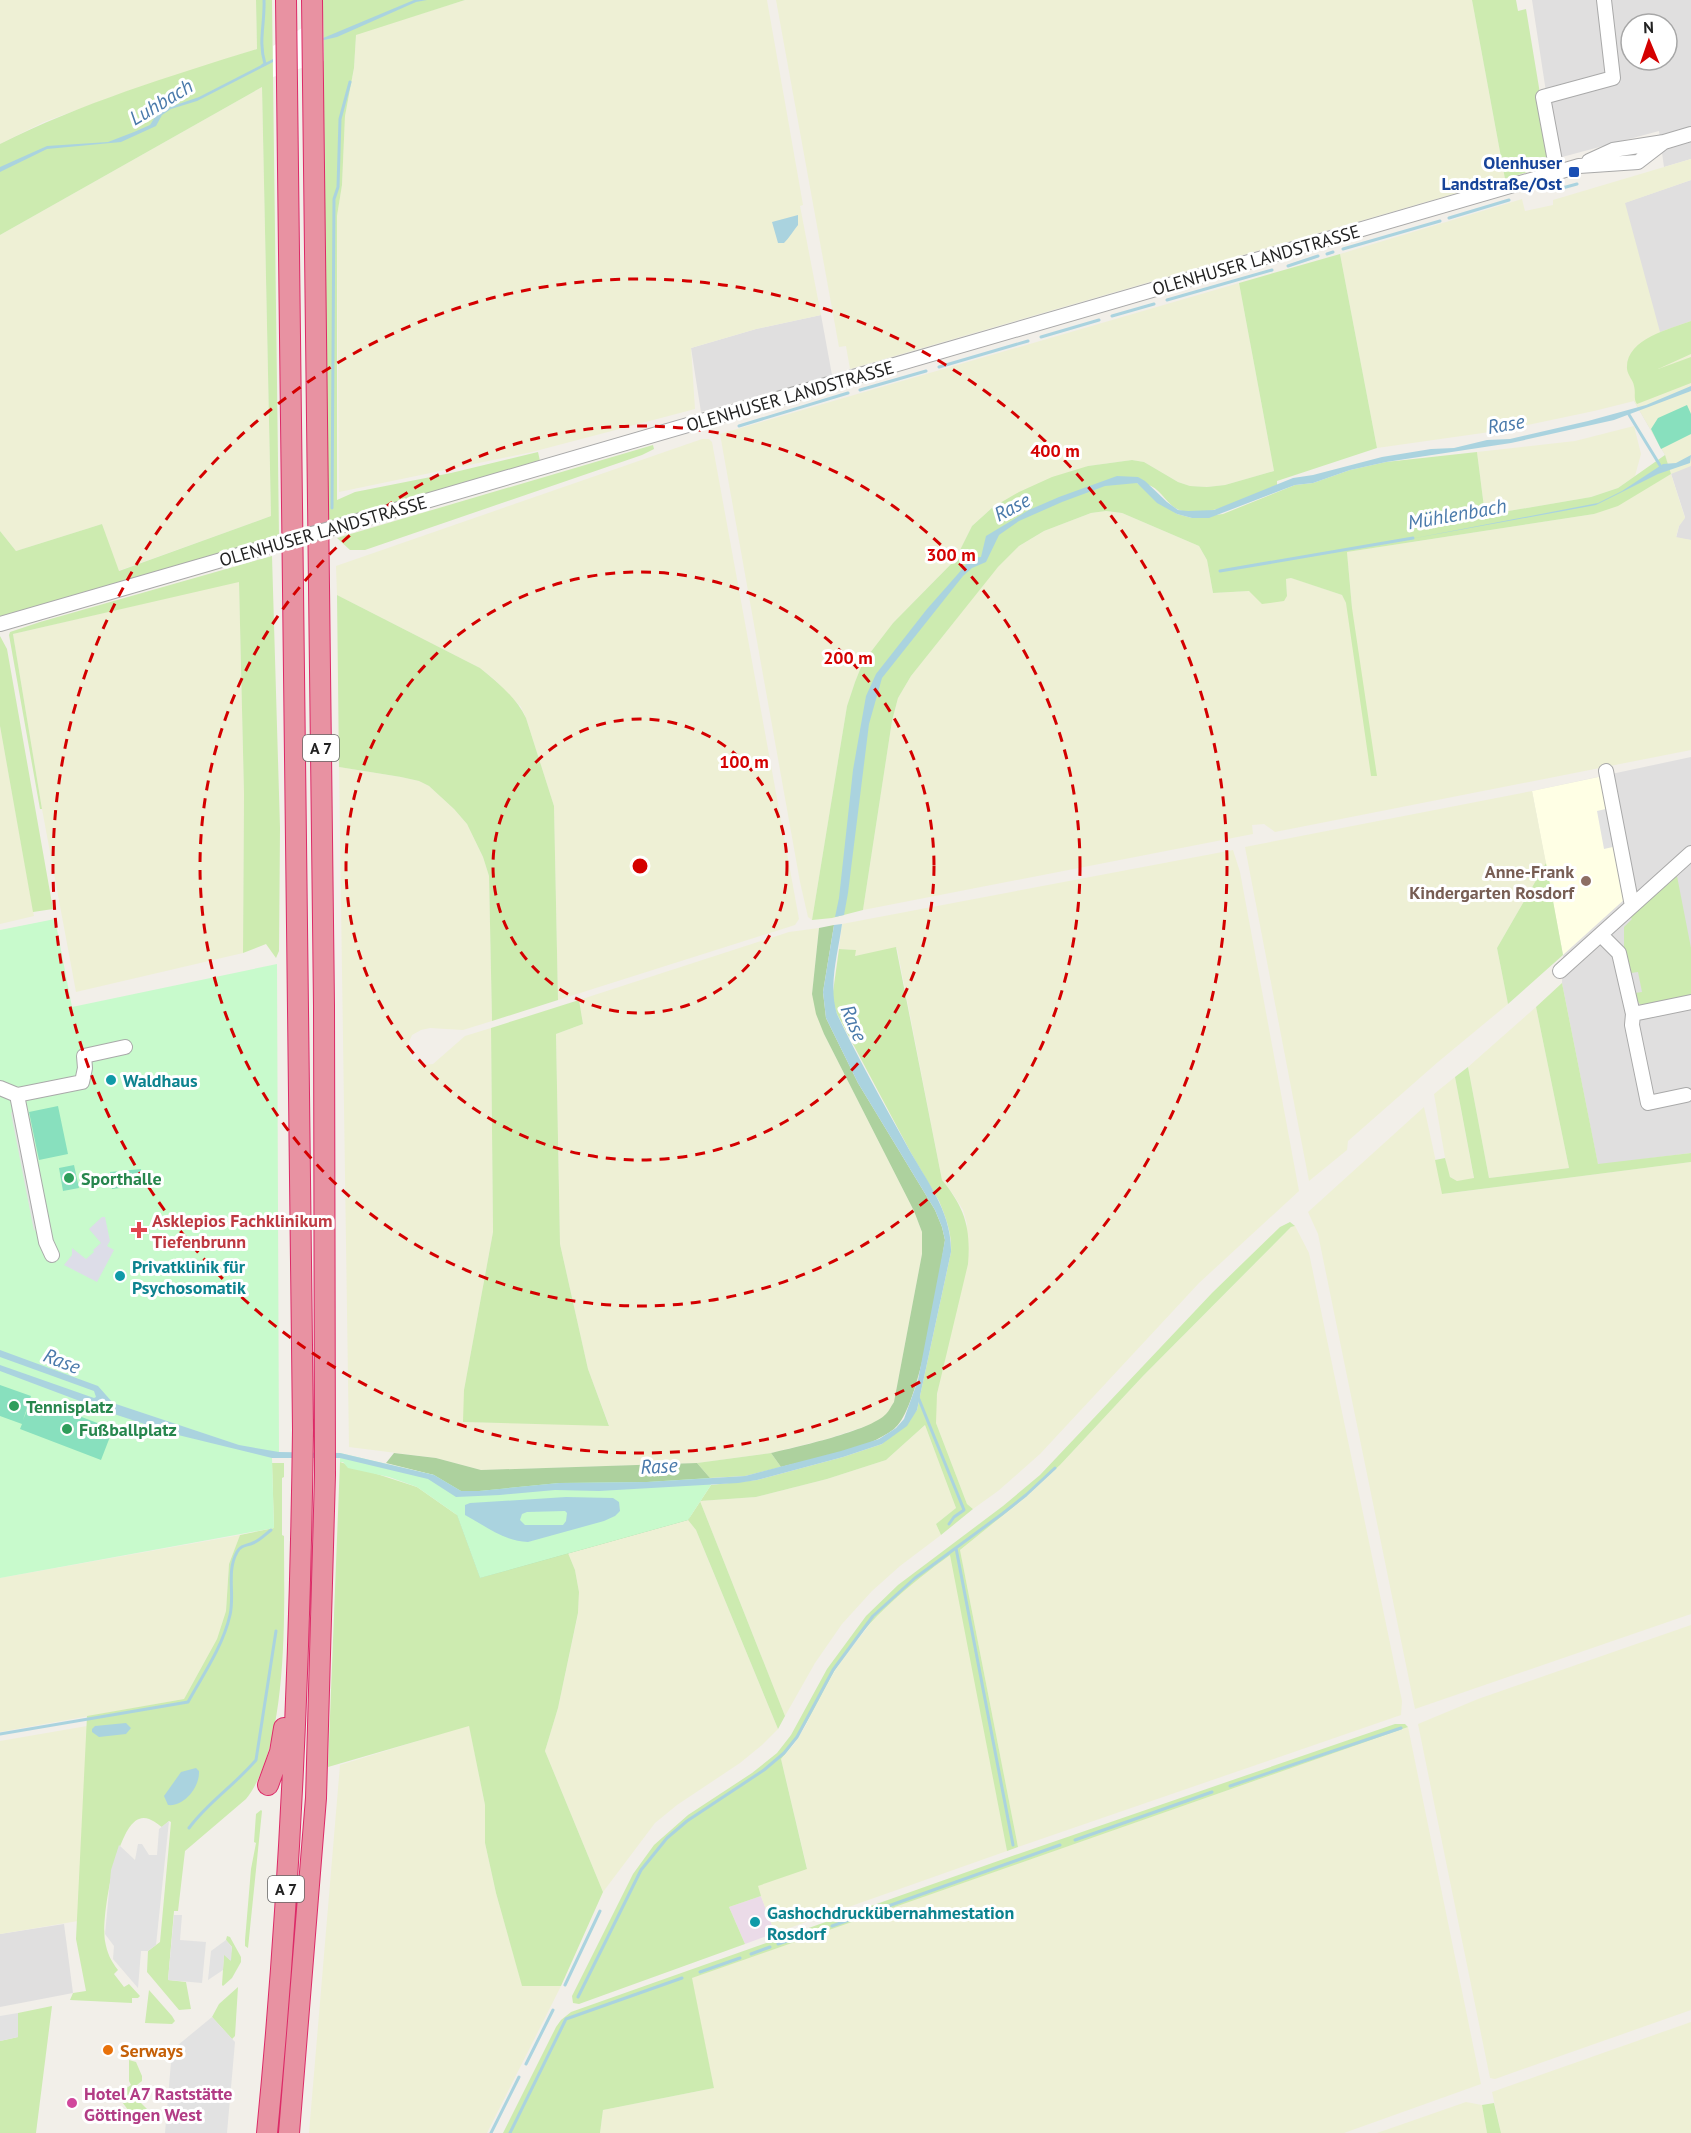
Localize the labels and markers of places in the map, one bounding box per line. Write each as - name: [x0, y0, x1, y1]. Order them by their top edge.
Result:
- place label: Olenhuser Landstraße/Ost: [1441, 151, 1563, 195]
- marker: Olenhuser Landstraße/Ost: [1567, 165, 1581, 179]
- centre of rings: [630, 856, 650, 876]
- place label: Anne-Frank Kindergarten Rosdorf: [1409, 860, 1575, 904]
- marker: Anne-Frank Kindergarten Rosdorf: [1579, 874, 1593, 888]
- place label: Waldhaus: [123, 1069, 198, 1092]
- marker: Waldhaus: [104, 1073, 118, 1087]
- place label: Sporthalle: [81, 1167, 162, 1190]
- marker: Sporthalle: [62, 1171, 76, 1185]
- place label: Asklepios Fachklinikum Tiefenbrunn: [152, 1209, 332, 1253]
- marker: Asklepios Fachklinikum Tiefenbrunn: [130, 1221, 148, 1239]
- place label: Privatklinik für Psychosomatik: [132, 1255, 246, 1299]
- marker: Privatklinik für Psychosomatik: [113, 1269, 127, 1283]
- place label: Tennisplatz: [26, 1395, 114, 1418]
- marker: Tennisplatz: [7, 1399, 21, 1413]
- place label: Fußballplatz: [79, 1418, 177, 1441]
- marker: Fußballplatz: [60, 1422, 74, 1436]
- place label: Gashochdruckübernahmestation Rosdorf: [767, 1901, 1014, 1945]
- marker: Gashochdruckübernahmestation Rosdorf: [748, 1915, 762, 1929]
- place label: Serways: [120, 2039, 184, 2062]
- marker: Serways: [101, 2043, 115, 2057]
- place label: Hotel A7 Raststätte Göttingen West: [84, 2082, 232, 2126]
- marker: Hotel A7 Raststätte Göttingen West: [65, 2096, 79, 2110]

